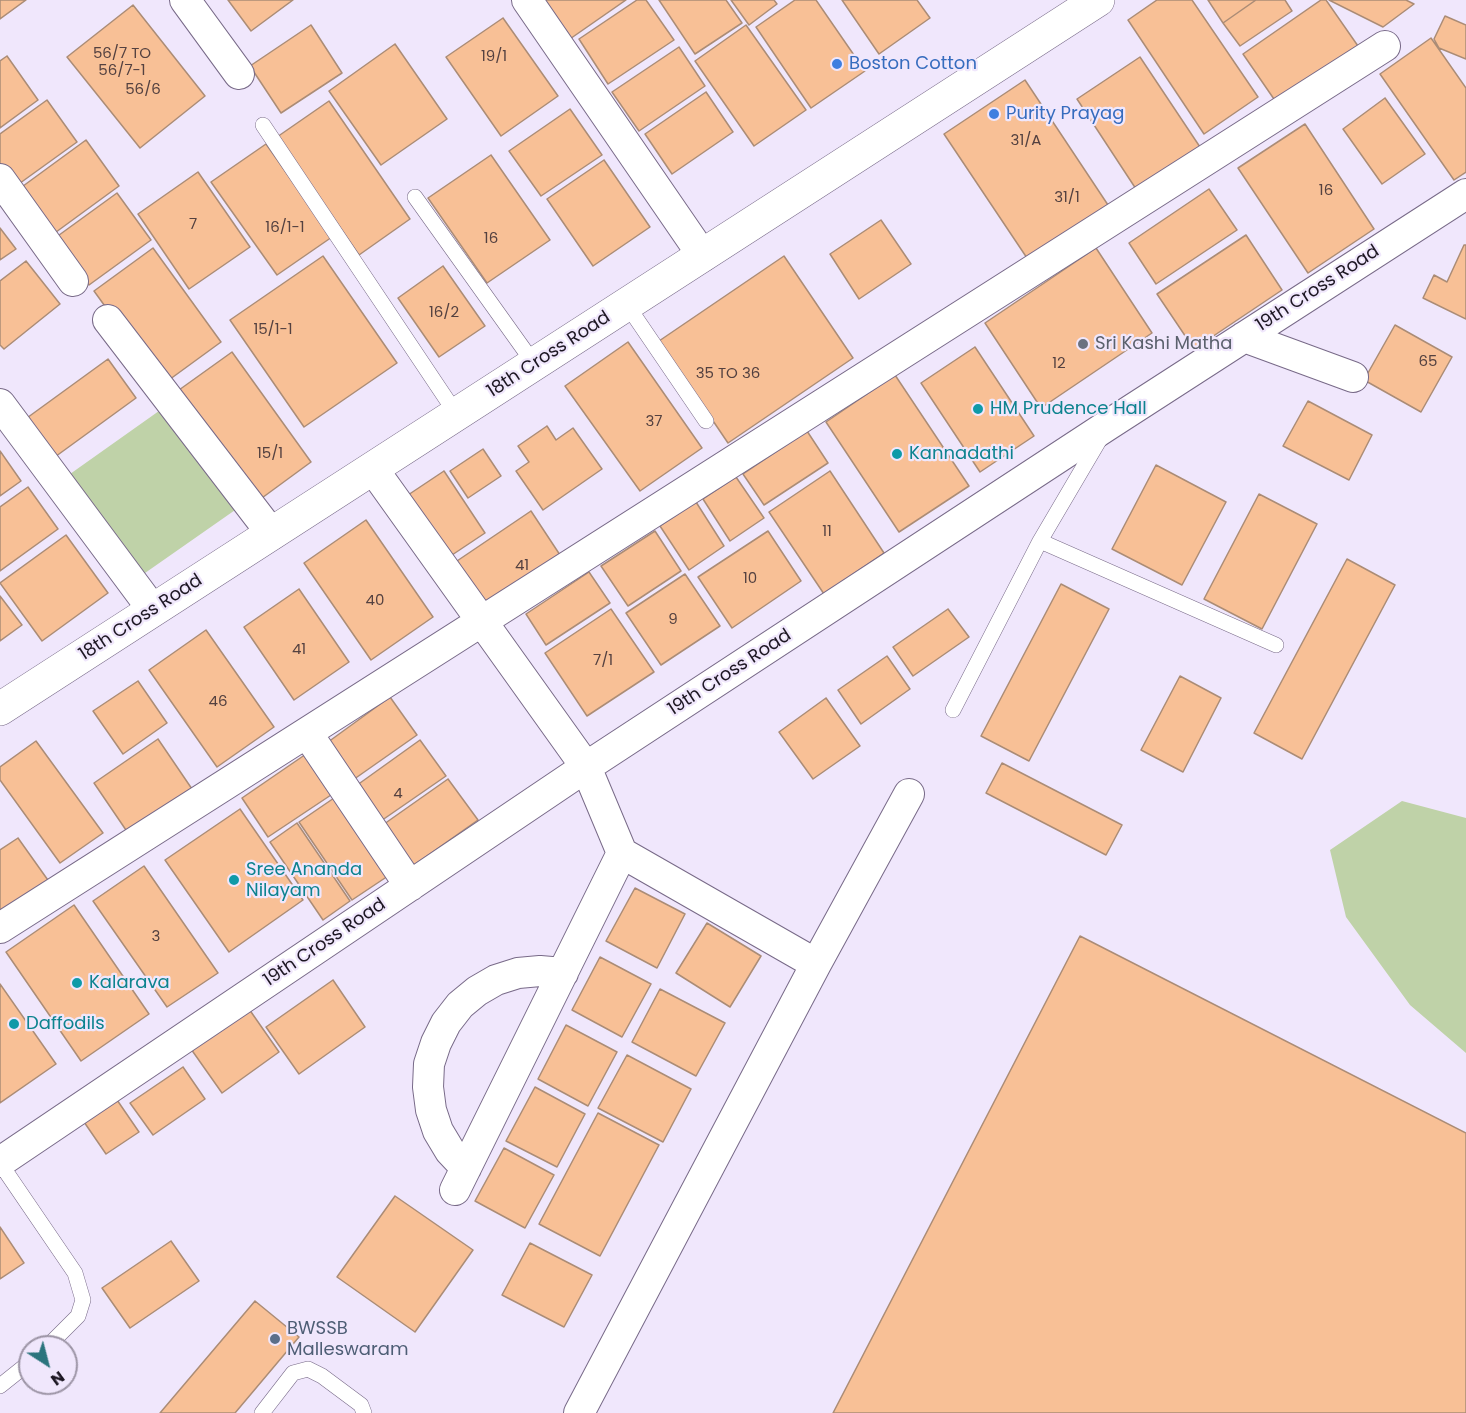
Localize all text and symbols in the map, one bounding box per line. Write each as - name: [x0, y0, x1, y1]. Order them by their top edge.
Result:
- house number: 56/7 TO 56/7-1: [93, 45, 151, 80]
- house number: 19/1: [481, 48, 507, 66]
- place label: Boston Cotton: [849, 53, 977, 75]
- marker: Boston Cotton: [830, 57, 844, 71]
- house number: 56/6: [125, 81, 161, 99]
- place label: Purity Prayag: [1006, 103, 1124, 125]
- marker: Purity Prayag: [987, 107, 1001, 121]
- house number: 31/A: [1011, 132, 1041, 150]
- house number: 16: [1319, 182, 1333, 200]
- house number: 31/1: [1054, 189, 1080, 207]
- house number: 7: [189, 216, 197, 234]
- house number: 16/1-1: [265, 219, 305, 237]
- house number: 16: [484, 230, 498, 248]
- street label: 19th Cross Road: [1252, 241, 1384, 337]
- house number: 16/2: [429, 304, 459, 322]
- street label: 18th Cross Road: [483, 307, 615, 403]
- house number: 15/1-1: [253, 321, 293, 339]
- place label: Sri Kashi Matha: [1095, 333, 1233, 355]
- marker: Sri Kashi Matha: [1076, 337, 1090, 351]
- house number: 65: [1419, 353, 1437, 371]
- house number: 12: [1052, 355, 1066, 373]
- house number: 35 TO 36: [696, 365, 760, 383]
- place label: HM Prudence Hall: [990, 398, 1147, 420]
- marker: HM Prudence Hall: [971, 402, 985, 416]
- house number: 37: [645, 413, 663, 431]
- place label: Kannadathi: [909, 443, 1014, 465]
- house number: 15/1: [257, 445, 283, 463]
- marker: Kannadathi: [890, 447, 904, 461]
- house number: 11: [822, 523, 832, 541]
- house number: 41: [515, 557, 529, 575]
- street label: 18th Cross Road: [75, 570, 207, 666]
- house number: 10: [743, 570, 757, 588]
- house number: 40: [366, 592, 384, 610]
- house number: 9: [668, 611, 678, 629]
- street label: 19th Cross Road: [664, 625, 796, 721]
- house number: 41: [292, 641, 306, 659]
- house number: 7/1: [593, 652, 613, 670]
- house number: 46: [209, 693, 227, 711]
- house number: 4: [393, 785, 403, 803]
- place label: Sree Ananda Nilayam: [246, 859, 362, 902]
- marker: Sree Ananda Nilayam: [227, 873, 241, 887]
- street label: 19th Cross Road: [260, 894, 390, 992]
- house number: 3: [152, 928, 160, 946]
- place label: Kalarava: [89, 972, 170, 994]
- marker: Kalarava: [70, 976, 84, 990]
- place label: Daffodils: [26, 1013, 105, 1035]
- marker: Daffodils: [7, 1017, 21, 1031]
- place label: BWSSB Malleswaram: [287, 1318, 408, 1360]
- marker: BWSSB Malleswaram: [268, 1332, 282, 1346]
- north arrow: [18, 1335, 78, 1395]
- text: N: [46, 1366, 69, 1391]

